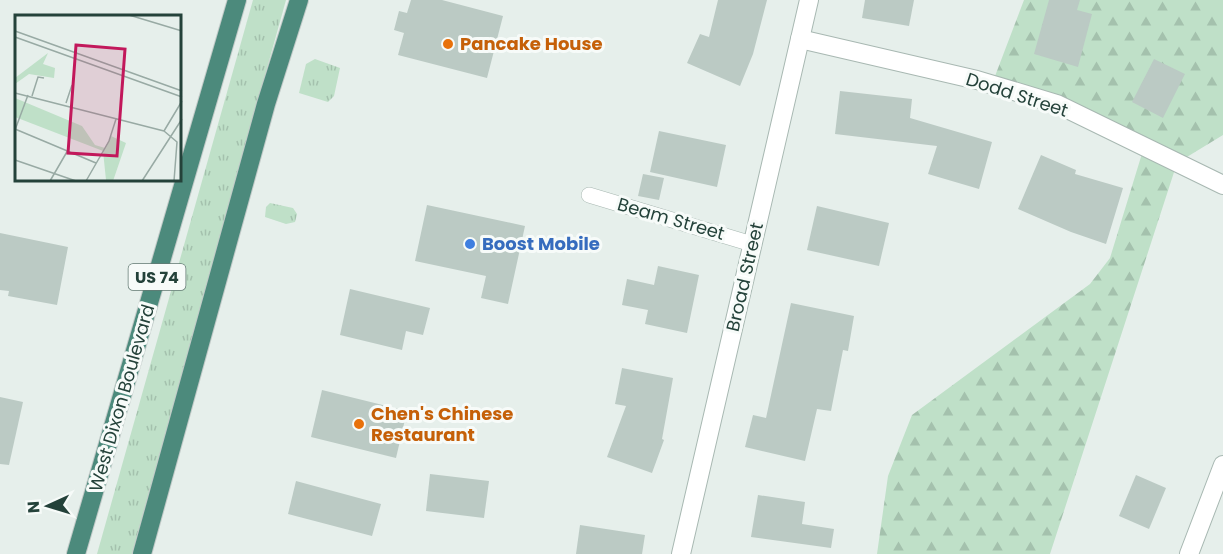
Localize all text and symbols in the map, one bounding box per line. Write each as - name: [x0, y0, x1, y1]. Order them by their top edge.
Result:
- inset map: [15, 15, 182, 182]
- place label: Pancake House: [460, 31, 603, 56]
- marker: Pancake House: [441, 37, 455, 51]
- street label: Dodd Street: [963, 66, 1071, 123]
- street label: Beam Street: [615, 191, 728, 246]
- street label: Broad Street: [720, 220, 769, 334]
- place label: Boost Mobile: [482, 231, 600, 256]
- marker: Boost Mobile: [463, 237, 477, 251]
- road number: US 74: [128, 264, 186, 290]
- street label: West Dixon Boulevard: [83, 301, 160, 495]
- place label: Chen's Chinese Restaurant: [371, 401, 513, 447]
- marker: Chen's Chinese Restaurant: [352, 417, 366, 431]
- north arrow: [18, 476, 78, 536]
- text: N: [22, 500, 45, 514]

